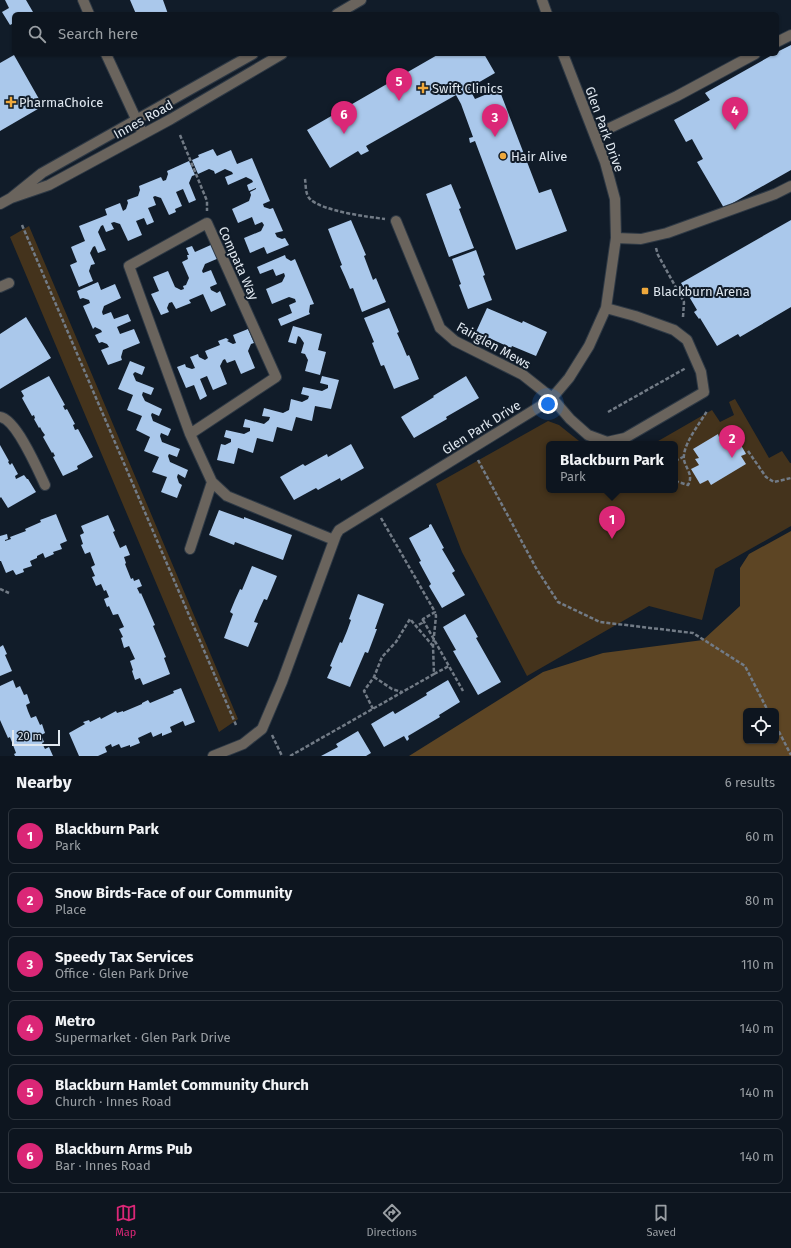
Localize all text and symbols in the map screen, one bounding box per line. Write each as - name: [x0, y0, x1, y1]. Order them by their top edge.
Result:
- search box: [12, 12, 779, 56]
- icon: search: [26, 23, 48, 45]
- text: Search here: [58, 25, 138, 43]
- pin: 5: [386, 68, 412, 101]
- place label: Swift Clinics: [432, 81, 503, 96]
- marker: Swift Clinics: [417, 82, 429, 94]
- street label: Glen Park Drive: [582, 85, 627, 174]
- place label: PharmaChoice: [19, 95, 103, 110]
- marker: PharmaChoice: [6, 97, 16, 107]
- street label: Innes Road: [111, 97, 176, 142]
- pin: 4: [722, 97, 748, 130]
- pin: 6: [331, 101, 357, 134]
- pin: 3: [482, 104, 508, 137]
- place label: Hair Alive: [511, 149, 567, 164]
- marker: Hair Alive: [498, 151, 508, 161]
- street label: Compata Way: [216, 224, 262, 303]
- place label: Blackburn Arena: [653, 284, 750, 299]
- marker: Blackburn Arena: [640, 286, 650, 296]
- street label: Fairglen Mews: [454, 319, 533, 372]
- your location: [538, 394, 558, 414]
- street label: Glen Park Drive: [439, 397, 523, 458]
- pin: 2: [719, 425, 745, 458]
- popup: [546, 441, 678, 493]
- text: Blackburn Park: [560, 451, 664, 469]
- text: Park: [560, 469, 586, 484]
- pin: 1: [599, 506, 625, 539]
- map controls: [743, 708, 779, 744]
- button: locate: [743, 708, 779, 744]
- scale bar: [12, 728, 60, 747]
- text: 20 m: [18, 730, 42, 743]
- text: Nearby: [16, 772, 71, 793]
- text: 6 results: [725, 775, 775, 790]
- text: Blackburn Park: [55, 820, 159, 838]
- text: 1: [27, 829, 33, 844]
- text: 60 m: [745, 829, 774, 844]
- text: Park: [55, 838, 81, 853]
- text: Snow Birds-Face of our Community: [55, 884, 292, 902]
- text: 2: [27, 893, 33, 908]
- text: 80 m: [745, 893, 774, 908]
- text: Place: [55, 902, 86, 917]
- text: Speedy Tax Services: [55, 948, 193, 966]
- text: 3: [27, 957, 33, 972]
- text: 110 m: [741, 957, 774, 972]
- text: Office · Glen Park Drive: [55, 966, 188, 981]
- text: Metro: [55, 1012, 95, 1030]
- text: 4: [26, 1021, 34, 1036]
- text: 140 m: [740, 1021, 774, 1036]
- text: Supermarket · Glen Park Drive: [55, 1030, 231, 1045]
- text: Blackburn Hamlet Community Church: [55, 1076, 309, 1094]
- text: 5: [27, 1085, 33, 1100]
- text: 140 m: [740, 1085, 774, 1100]
- text: Church · Innes Road: [55, 1094, 171, 1109]
- text: Blackburn Arms Pub: [55, 1140, 193, 1158]
- text: 6: [26, 1149, 34, 1164]
- text: 140 m: [740, 1149, 774, 1164]
- text: Bar · Innes Road: [55, 1158, 151, 1173]
- tab: Map: [115, 1202, 137, 1239]
- tab: Directions: [366, 1202, 417, 1239]
- tab: Saved: [646, 1202, 676, 1239]

